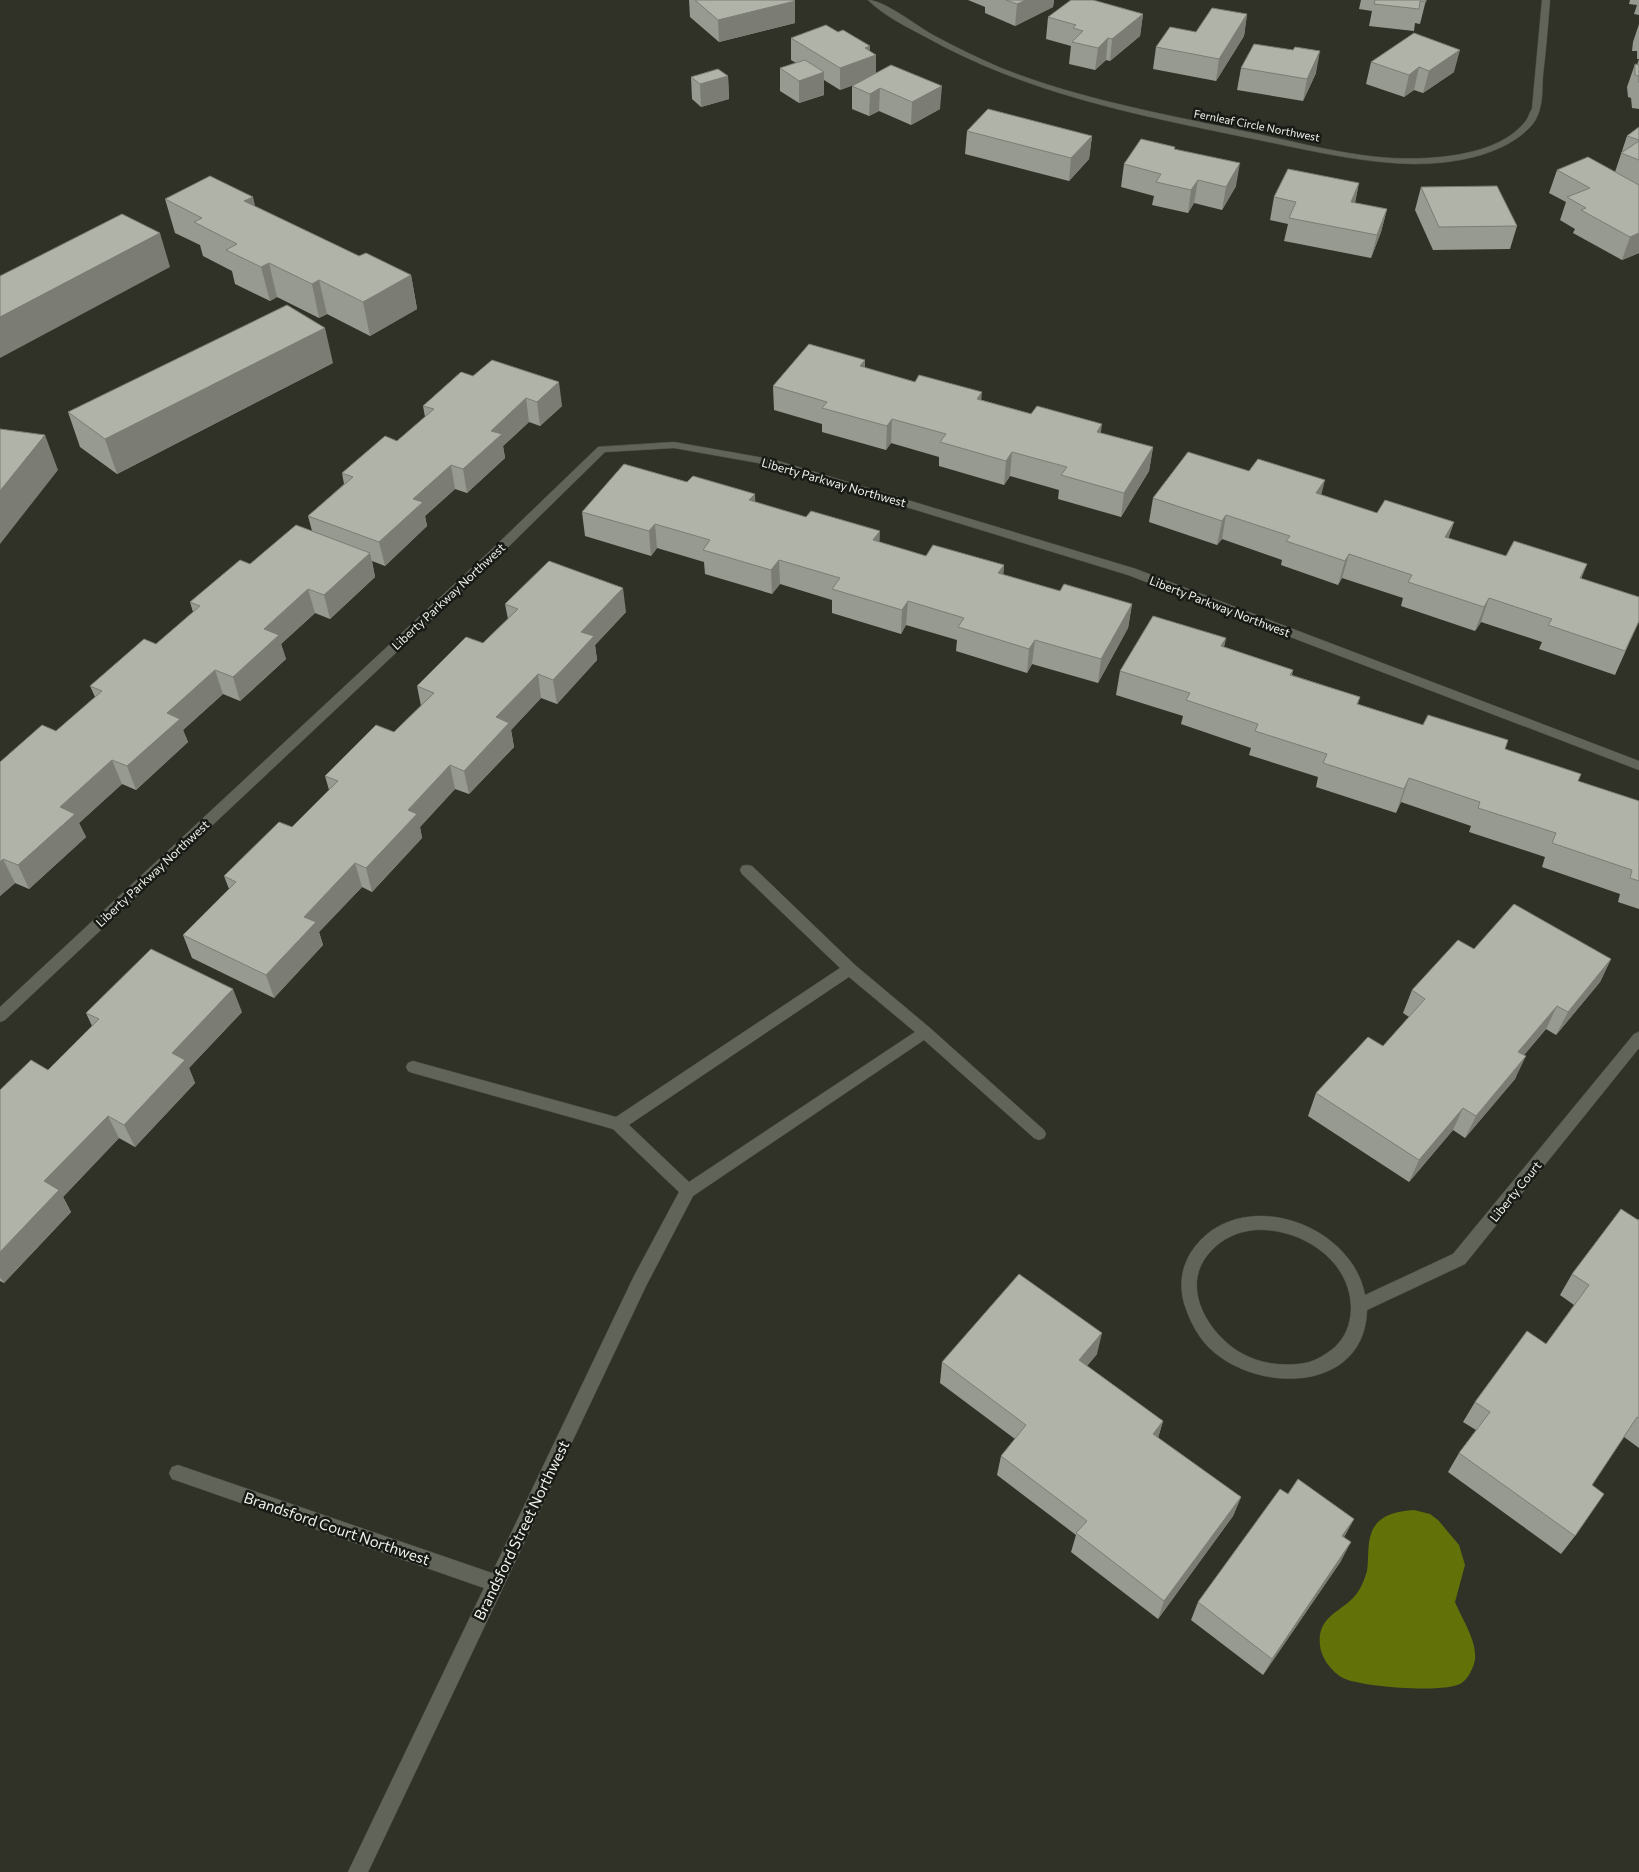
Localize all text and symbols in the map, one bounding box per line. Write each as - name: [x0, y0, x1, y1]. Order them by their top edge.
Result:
- street label: Fernleaf Circle Northwest: [1193, 106, 1322, 144]
- street label: Liberty Parkway Northwest: [760, 455, 908, 509]
- street label: Liberty Parkway Northwest: [389, 540, 508, 652]
- street label: Liberty Parkway Northwest: [1148, 573, 1292, 639]
- street label: Liberty Parkway Northwest: [93, 817, 212, 929]
- street label: Liberty Court: [1486, 1158, 1544, 1224]
- street label: Brandsford Street Northwest: [470, 1437, 572, 1623]
- street label: Brandsford Court Northwest: [242, 1488, 432, 1568]

